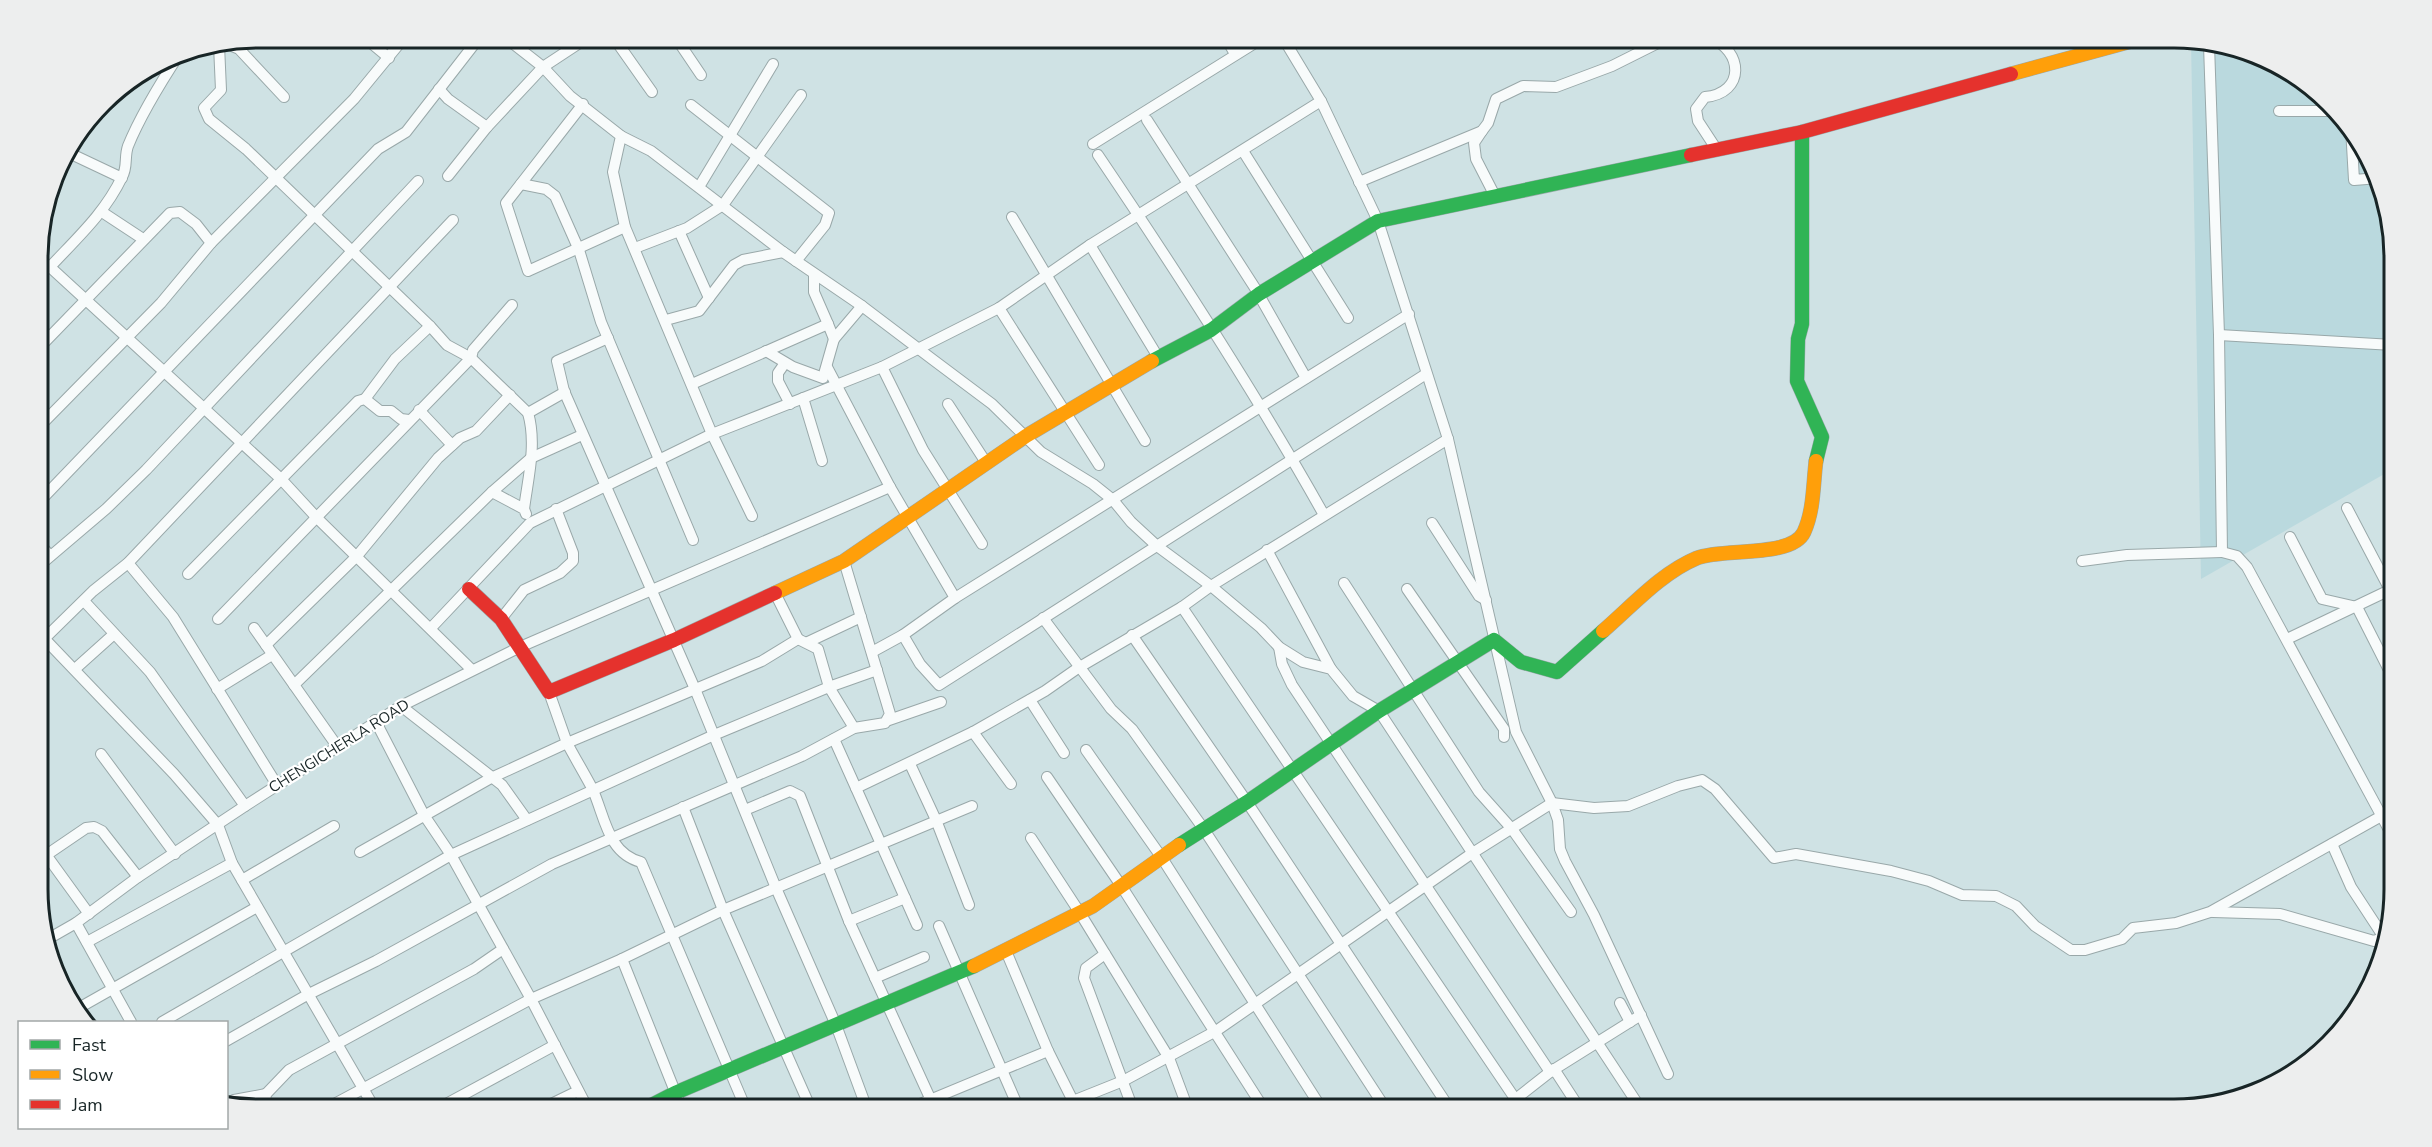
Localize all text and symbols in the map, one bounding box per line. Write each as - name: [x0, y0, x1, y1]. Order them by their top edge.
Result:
- street label: CHENGICHERLA ROAD: [265, 695, 413, 797]
- legend: [18, 1021, 228, 1129]
- text: Fast: [72, 1033, 107, 1057]
- text: Slow: [72, 1063, 113, 1087]
- text: Jam: [71, 1093, 103, 1117]

